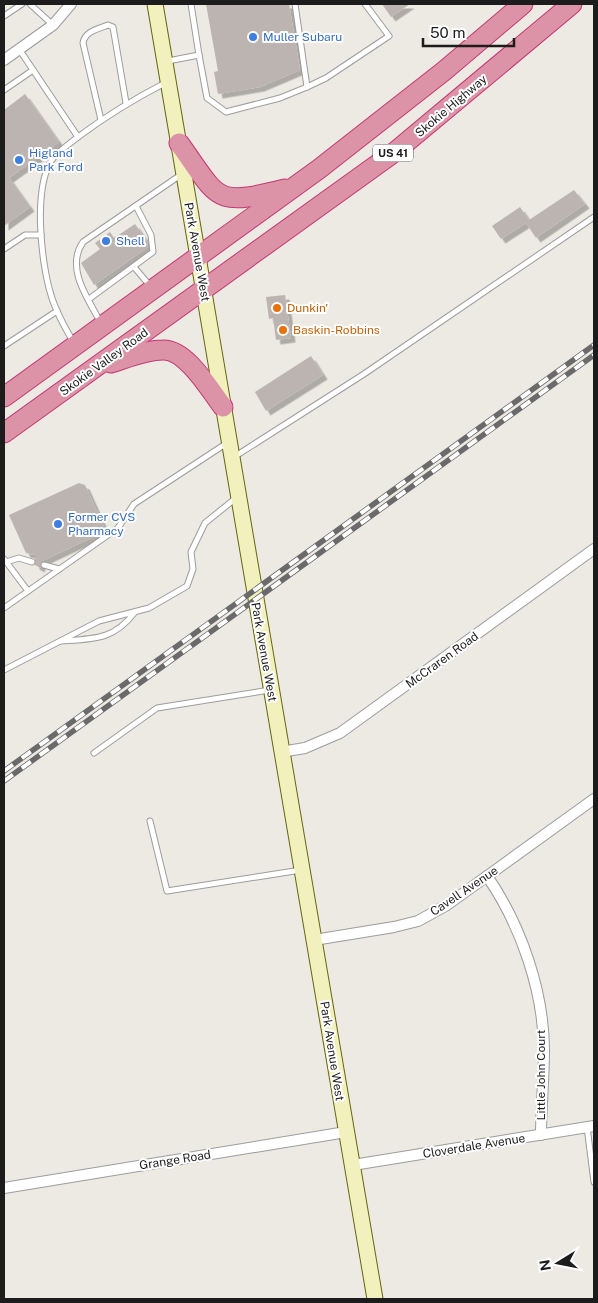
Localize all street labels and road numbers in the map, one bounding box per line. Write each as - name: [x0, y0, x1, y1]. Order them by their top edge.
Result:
- street label: Skokie Highway: [412, 72, 490, 140]
- road number: US 41: [373, 144, 413, 162]
- street label: Park Avenue West: [181, 201, 213, 303]
- street label: Skokie Valley Road: [57, 325, 151, 399]
- street label: Park Avenue West: [248, 601, 280, 703]
- street label: McCraren Road: [403, 629, 481, 691]
- street label: Cavell Avenue: [428, 863, 501, 919]
- street label: Park Avenue West: [317, 1000, 347, 1102]
- street label: Little John Court: [534, 1029, 548, 1121]
- street label: Cloverdale Avenue: [422, 1131, 526, 1161]
- street label: Grange Road: [138, 1147, 212, 1173]

